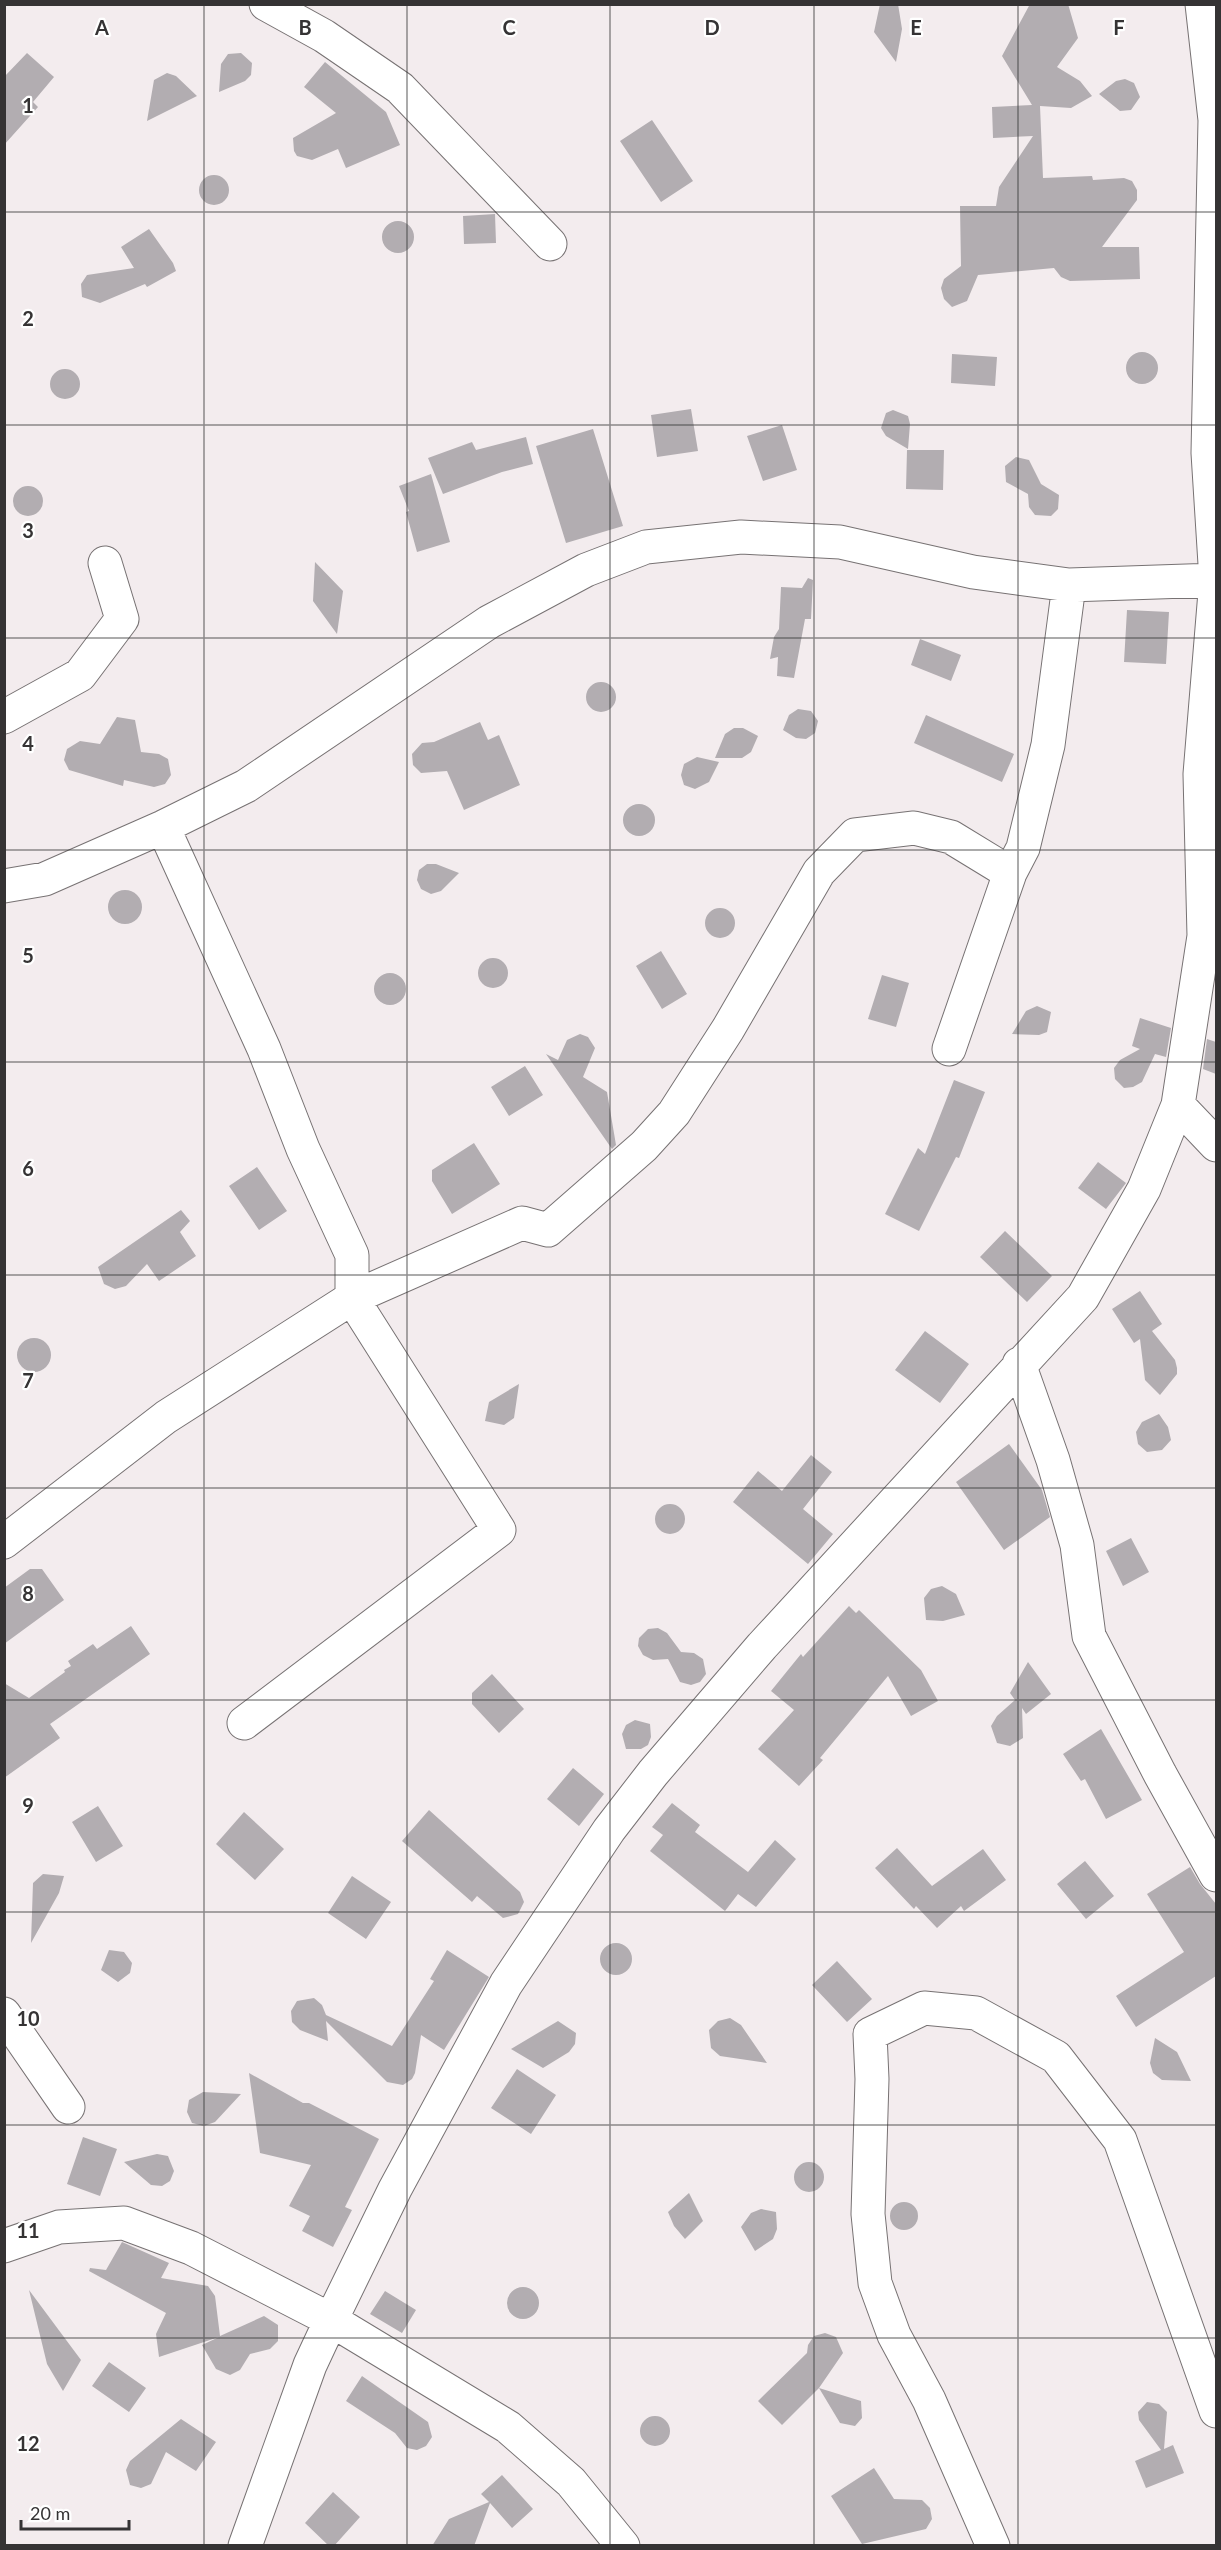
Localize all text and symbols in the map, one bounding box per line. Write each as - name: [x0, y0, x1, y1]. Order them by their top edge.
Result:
- text: A: [94, 15, 109, 39]
- text: B: [298, 15, 312, 39]
- text: C: [502, 15, 516, 39]
- text: D: [704, 15, 720, 39]
- text: E: [910, 15, 922, 39]
- text: F: [1113, 15, 1125, 39]
- text: 1: [22, 93, 34, 117]
- text: 2: [22, 306, 34, 330]
- text: 3: [22, 518, 34, 542]
- text: 4: [22, 731, 34, 755]
- text: 5: [22, 943, 34, 967]
- text: 6: [22, 1156, 34, 1180]
- text: 7: [22, 1368, 34, 1392]
- text: 8: [22, 1581, 34, 1605]
- text: 9: [22, 1793, 34, 1817]
- text: 10: [16, 2006, 40, 2030]
- text: 11: [16, 2218, 40, 2242]
- text: 12: [16, 2431, 40, 2455]
- scale bar: [21, 2493, 129, 2531]
- text: 20 m: [30, 2502, 70, 2524]

